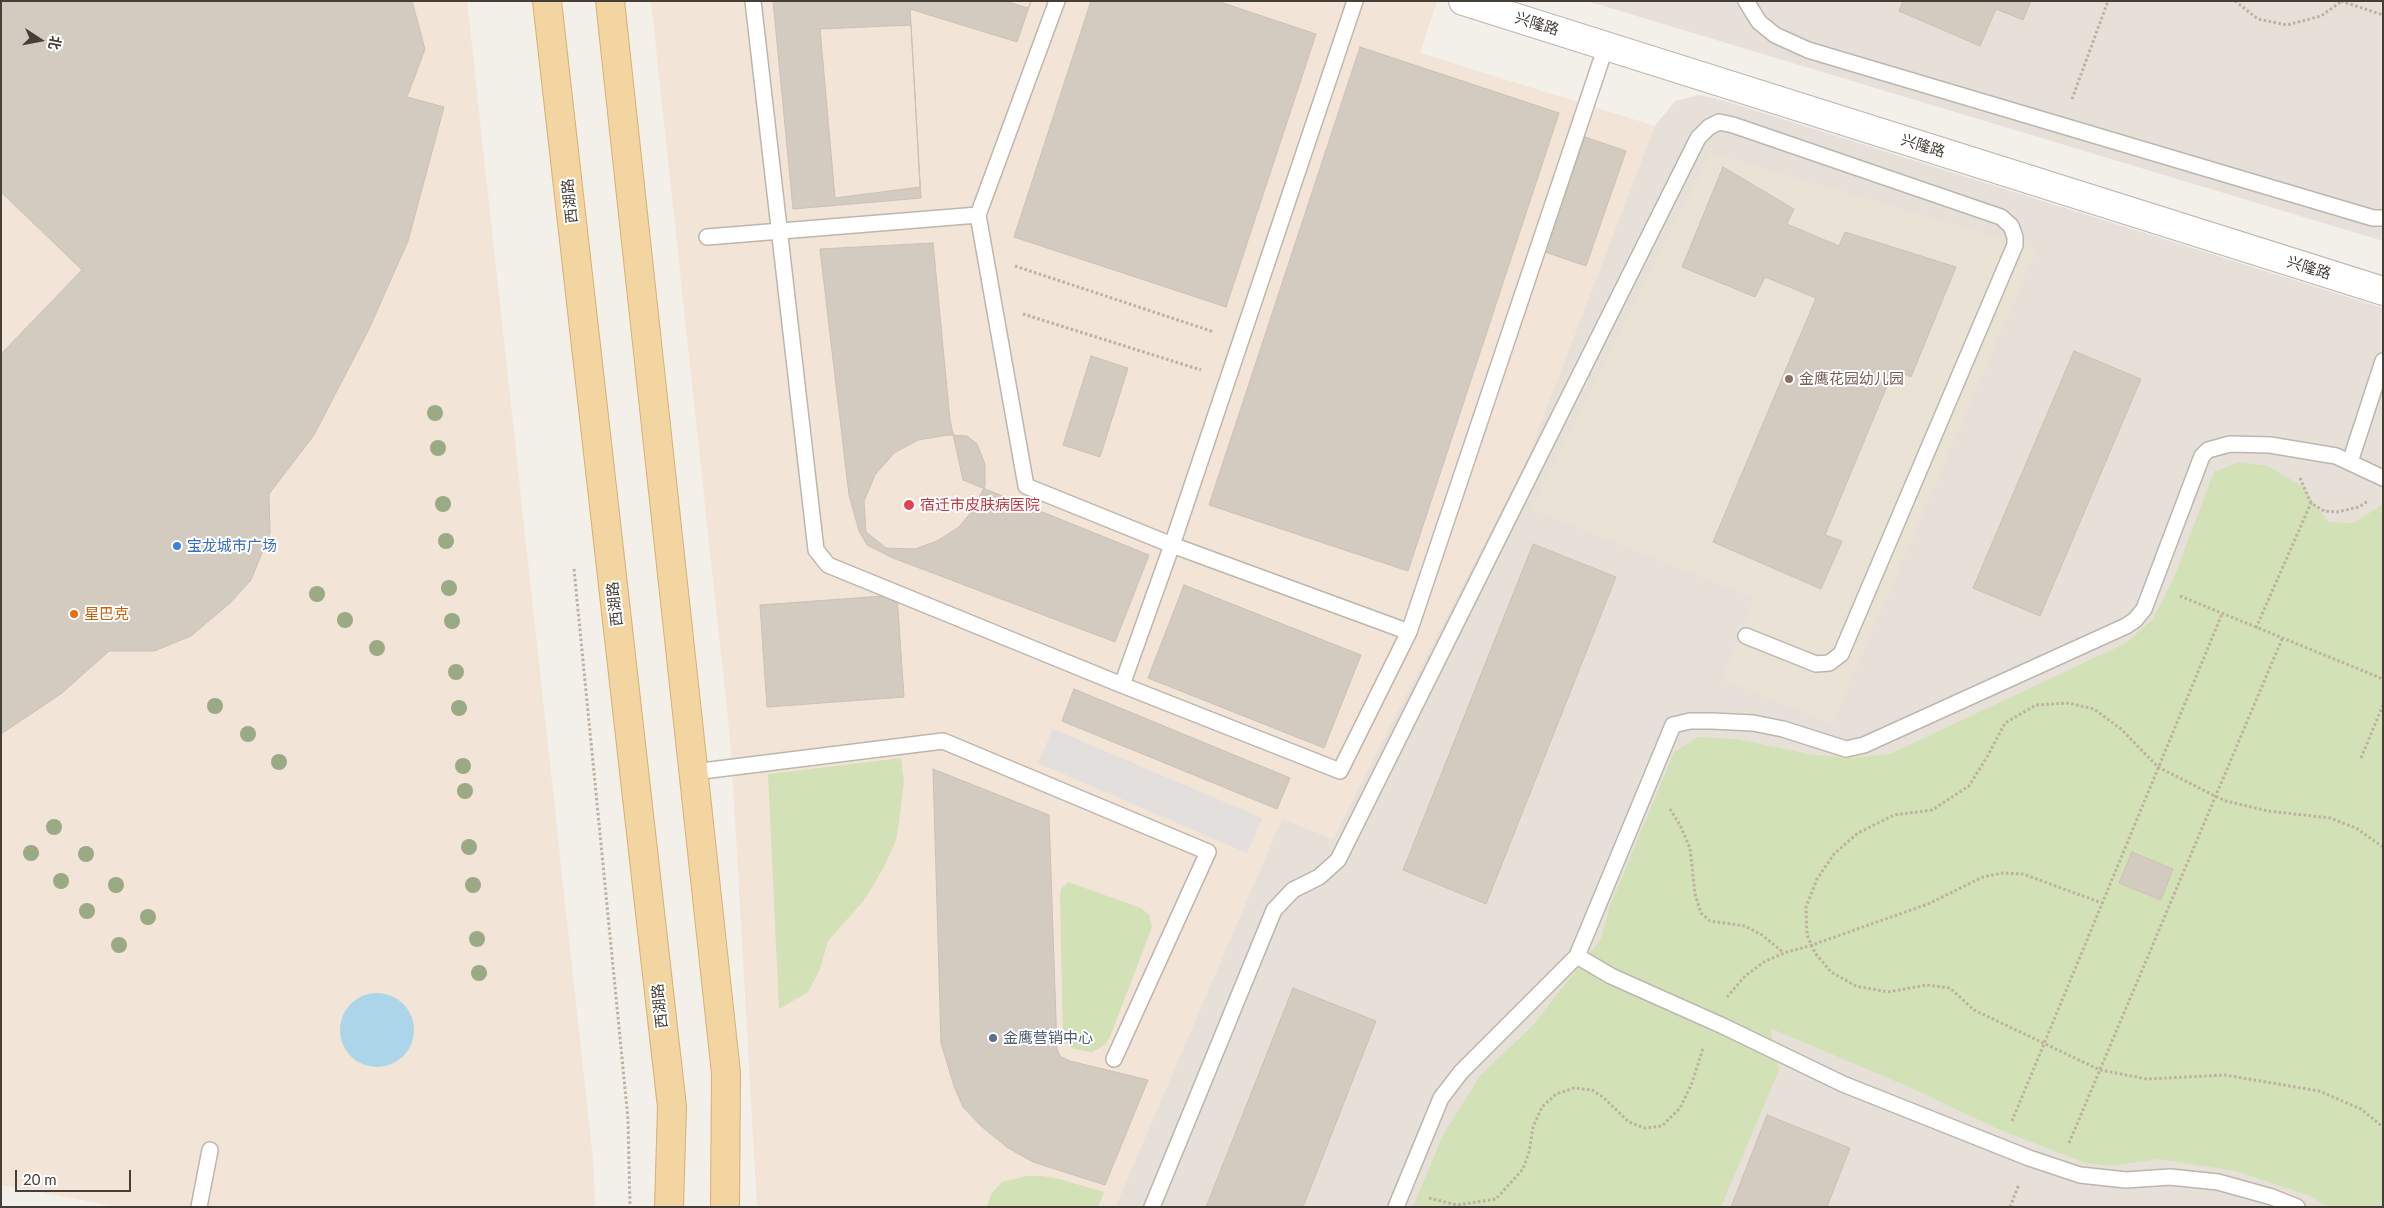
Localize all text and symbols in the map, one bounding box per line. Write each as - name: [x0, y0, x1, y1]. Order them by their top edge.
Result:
- street label: 兴隆路: [1513, 9, 1561, 39]
- north arrow: [15, 15, 65, 65]
- text: 北: [46, 34, 65, 51]
- street label: 兴隆路: [1899, 131, 1947, 161]
- street label: 西湖路: [559, 178, 581, 224]
- street label: 兴隆路: [2285, 253, 2333, 283]
- place label: 金鹰花园幼儿园: [1799, 370, 1904, 388]
- marker: 金鹰花园幼儿园: [1783, 373, 1795, 385]
- place label: 宿迁市皮肤病医院: [920, 496, 1040, 514]
- marker: 宿迁市皮肤病医院: [902, 498, 916, 512]
- place label: 宝龙城市广场: [187, 537, 277, 555]
- marker: 宝龙城市广场: [171, 540, 183, 552]
- street label: 西湖路: [604, 581, 626, 627]
- place label: 星巴克: [84, 605, 129, 623]
- marker: 星巴克: [68, 608, 80, 620]
- street label: 西湖路: [649, 983, 671, 1029]
- place label: 金鹰营销中心: [1003, 1029, 1093, 1047]
- marker: 金鹰营销中心: [987, 1032, 999, 1044]
- scale bar: [18, 1160, 134, 1192]
- text: 20 m: [23, 1170, 57, 1188]

